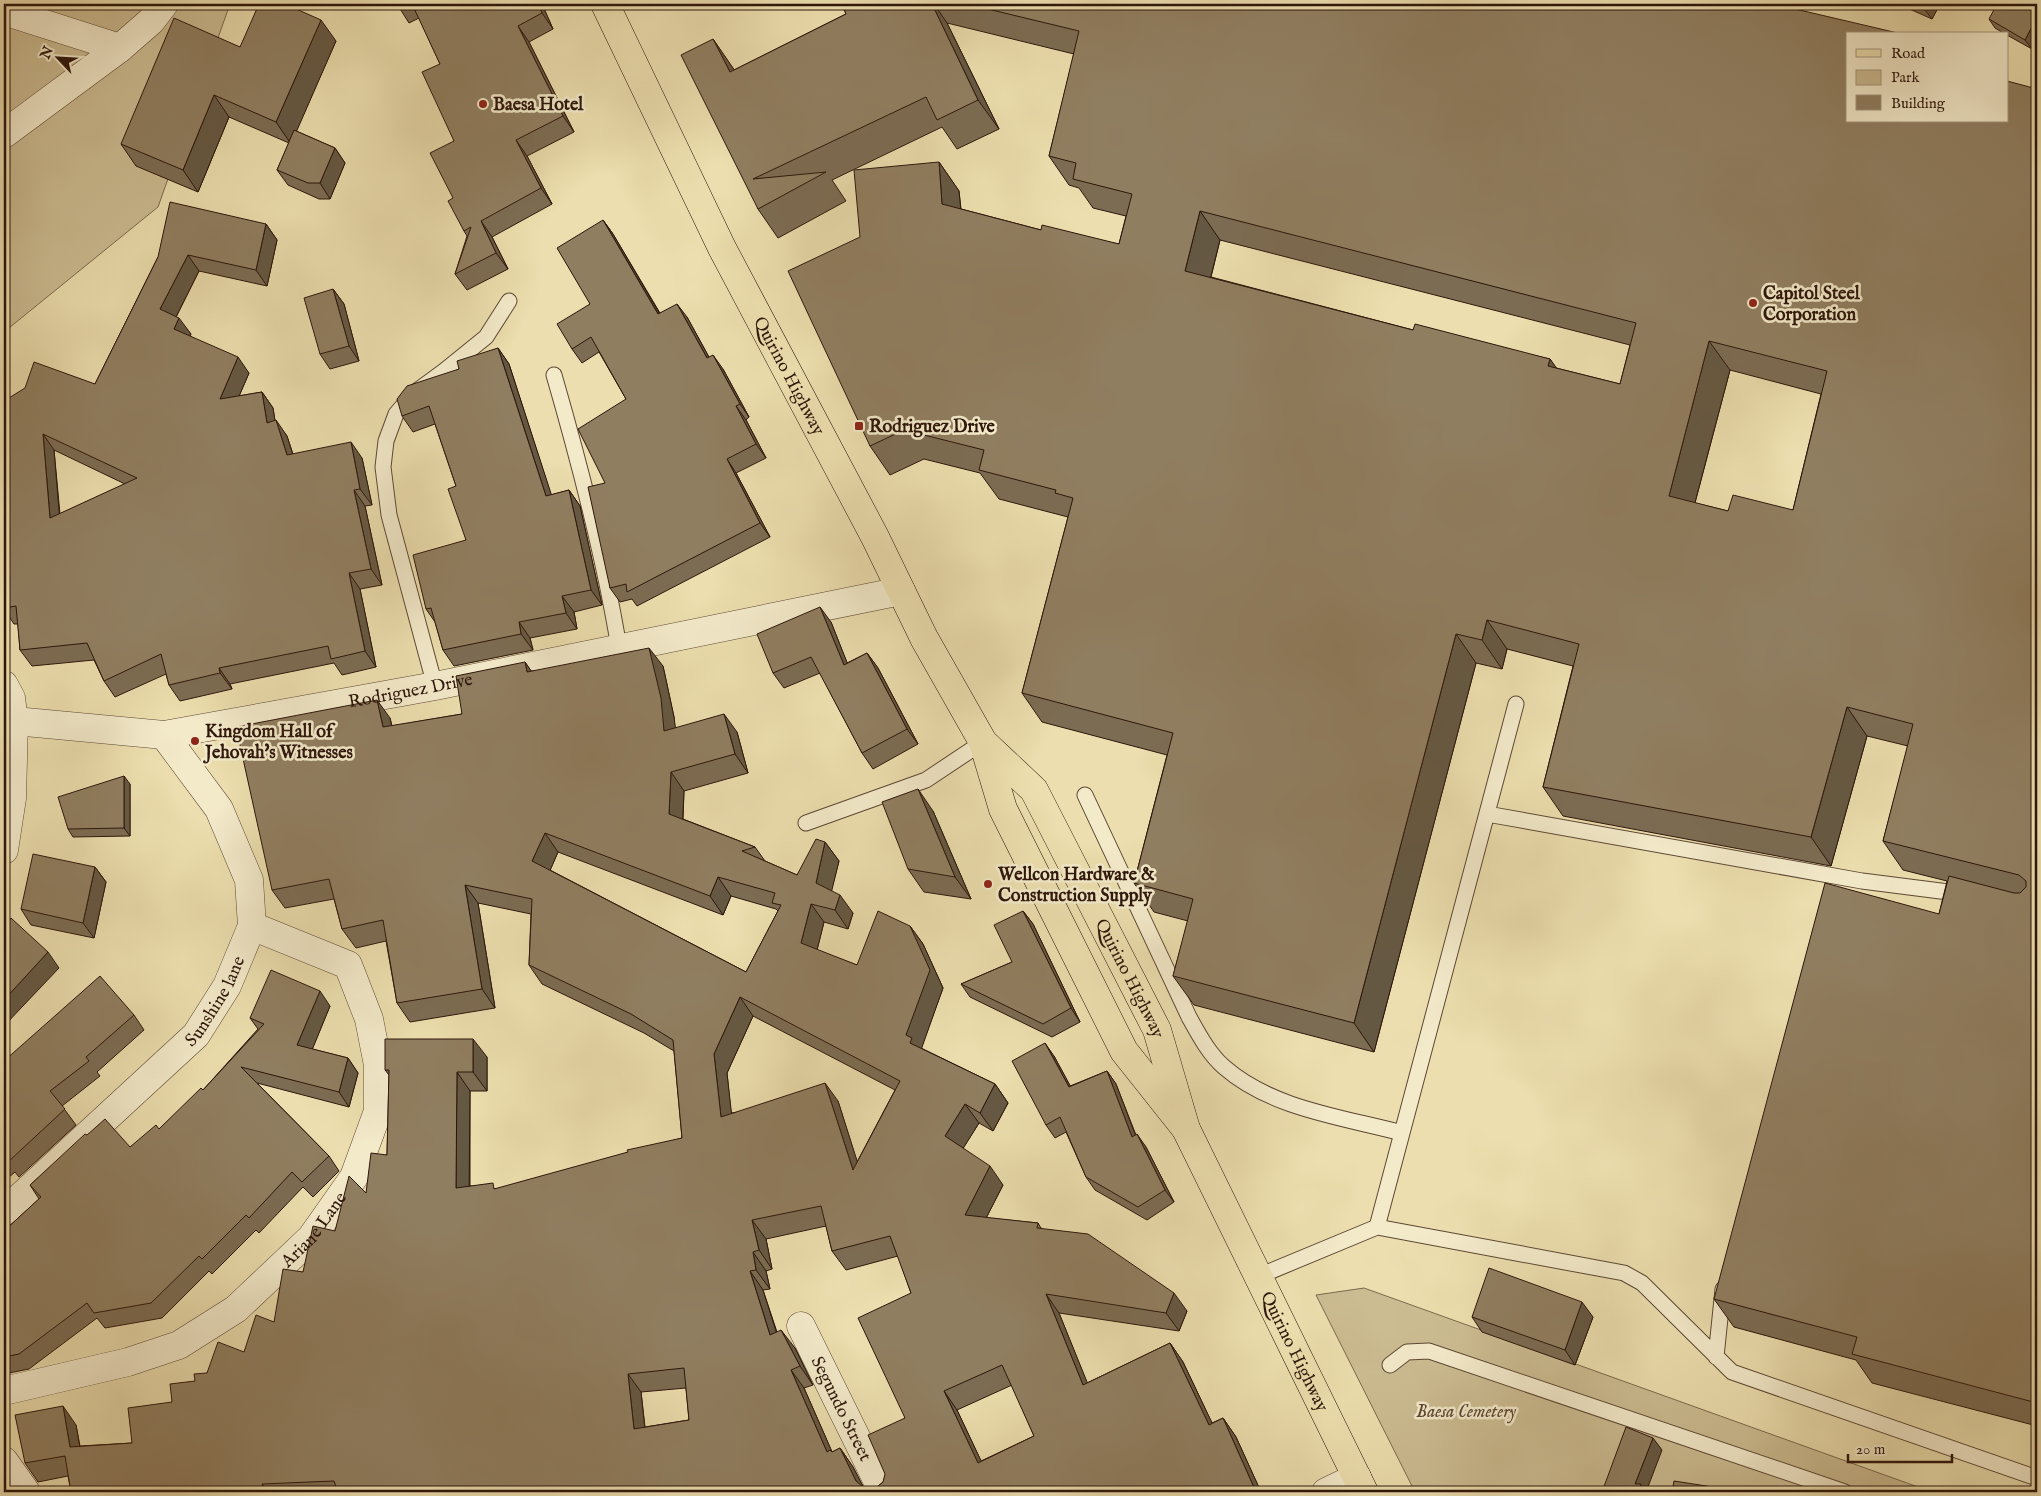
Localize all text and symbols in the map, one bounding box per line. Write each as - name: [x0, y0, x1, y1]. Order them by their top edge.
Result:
- north arrow: [32, 32, 82, 82]
- legend: [1846, 32, 2008, 122]
- text: N: [36, 44, 58, 63]
- text: Road: [1891, 44, 1926, 63]
- text: Park: [1891, 68, 1921, 87]
- place label: Baesa Hotel: [493, 94, 584, 117]
- text: Building: [1891, 94, 1946, 113]
- marker: Baesa Hotel: [477, 98, 489, 110]
- place label: Capitol Steel Corporation: [1763, 283, 1861, 327]
- marker: Capitol Steel Corporation: [1747, 297, 1759, 309]
- street label: Quirino Highway: [747, 313, 829, 440]
- place label: Rodriguez Drive: [869, 416, 996, 439]
- marker: Rodriguez Drive: [853, 420, 865, 432]
- street label: Rodriguez Drive: [347, 669, 475, 714]
- place label: Kingdom Hall of Jehovah's Witnesses: [203, 721, 353, 765]
- marker: Kingdom Hall of Jehovah's Witnesses: [189, 735, 201, 747]
- place label: Wellcon Hardware & Construction Supply: [997, 864, 1155, 908]
- marker: Wellcon Hardware & Construction Supply: [982, 878, 994, 890]
- street label: Quirino Highway: [1089, 915, 1169, 1041]
- street label: Sunshine lane: [181, 953, 251, 1053]
- street label: Ariane Lane: [276, 1188, 353, 1274]
- street label: Quirino Highway: [1254, 1288, 1333, 1416]
- street label: Segundo Street: [805, 1353, 876, 1465]
- park label: Baesa Cemetery: [1416, 1401, 1516, 1424]
- scale bar: [1848, 1431, 1952, 1463]
- text: 20 m: [1856, 1440, 1886, 1459]

